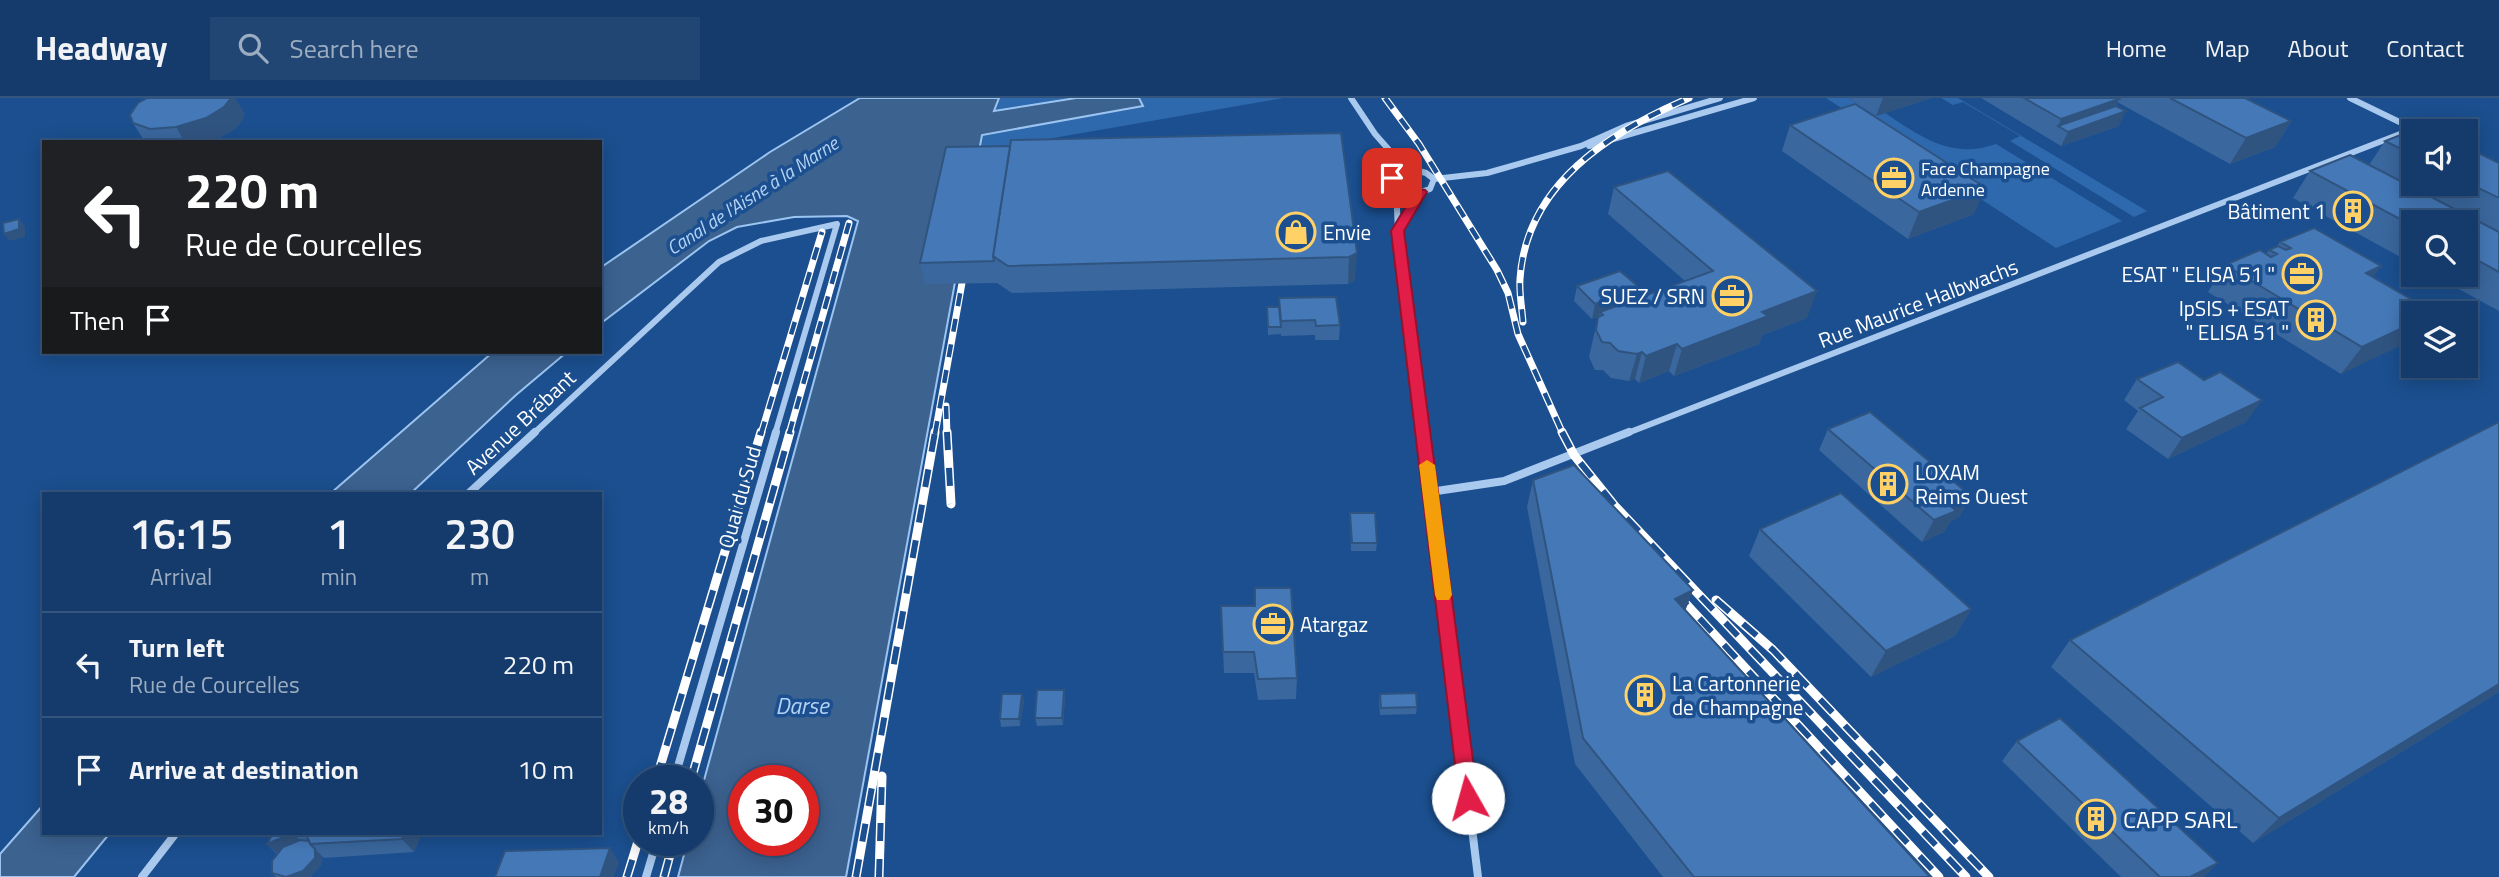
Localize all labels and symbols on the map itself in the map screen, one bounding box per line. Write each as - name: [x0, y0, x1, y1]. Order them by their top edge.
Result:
- water label: Canal de l'Aisne à la Marne: [660, 128, 845, 262]
- pin: [1362, 148, 1422, 208]
- place label: Face Champagne Ardenne: [1921, 155, 2050, 203]
- office icon: Face Champagne Ardenne: [1873, 157, 1915, 199]
- building icon: Bâtiment 1: [2332, 190, 2374, 232]
- place label: Bâtiment 1: [2227, 195, 2326, 227]
- shop icon: Envie: [1275, 211, 1317, 253]
- place label: Envie: [1323, 216, 1371, 248]
- street label: Rue Maurice Halbwachs: [1813, 250, 2023, 356]
- office icon: ESAT " ELISA 51 ": [2281, 253, 2323, 295]
- place label: ESAT " ELISA 51 ": [2122, 258, 2275, 290]
- office icon: SUEZ / SRN: [1711, 275, 1753, 317]
- place label: SUEZ / SRN: [1601, 280, 1705, 312]
- place label: IpSIS + ESAT " ELISA 51 ": [2179, 292, 2289, 348]
- building icon: IpSIS + ESAT " ELISA 51 ": [2295, 299, 2337, 341]
- street label: Avenue Brébant: [458, 362, 583, 482]
- street label: Quai du Sud: [709, 442, 769, 552]
- place label: LOXAM Reims Ouest: [1915, 456, 2028, 512]
- building icon: LOXAM Reims Ouest: [1867, 463, 1909, 505]
- office icon: Atargaz: [1252, 603, 1294, 645]
- place label: Atargaz: [1300, 608, 1368, 640]
- place label: La Cartonnerie de Champagne: [1672, 667, 1803, 723]
- building icon: La Cartonnerie de Champagne: [1624, 674, 1666, 716]
- water label: Darse: [775, 688, 830, 723]
- position arrow: [1431, 761, 1505, 835]
- speed limit sign: 30: [728, 765, 819, 856]
- building icon: CAPP SARL: [2075, 798, 2117, 840]
- place label: CAPP SARL: [2123, 801, 2238, 837]

